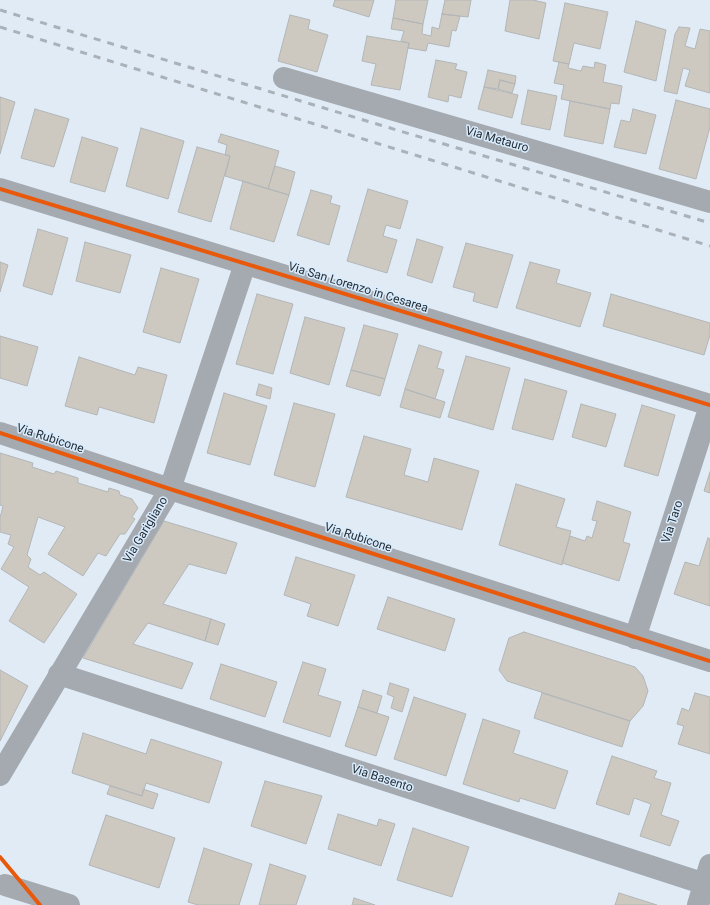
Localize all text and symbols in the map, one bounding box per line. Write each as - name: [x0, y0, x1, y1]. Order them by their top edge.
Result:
- street label: Via Metauro: [464, 124, 530, 156]
- street label: Via San Lorenzo in Cesarea: [286, 260, 430, 316]
- street label: Via Rubicone: [15, 421, 85, 457]
- street label: Via Garigliano: [121, 494, 171, 566]
- street label: Via Taro: [659, 499, 687, 545]
- street label: Via Rubicone: [323, 520, 393, 556]
- street label: Via Basento: [349, 762, 415, 796]

